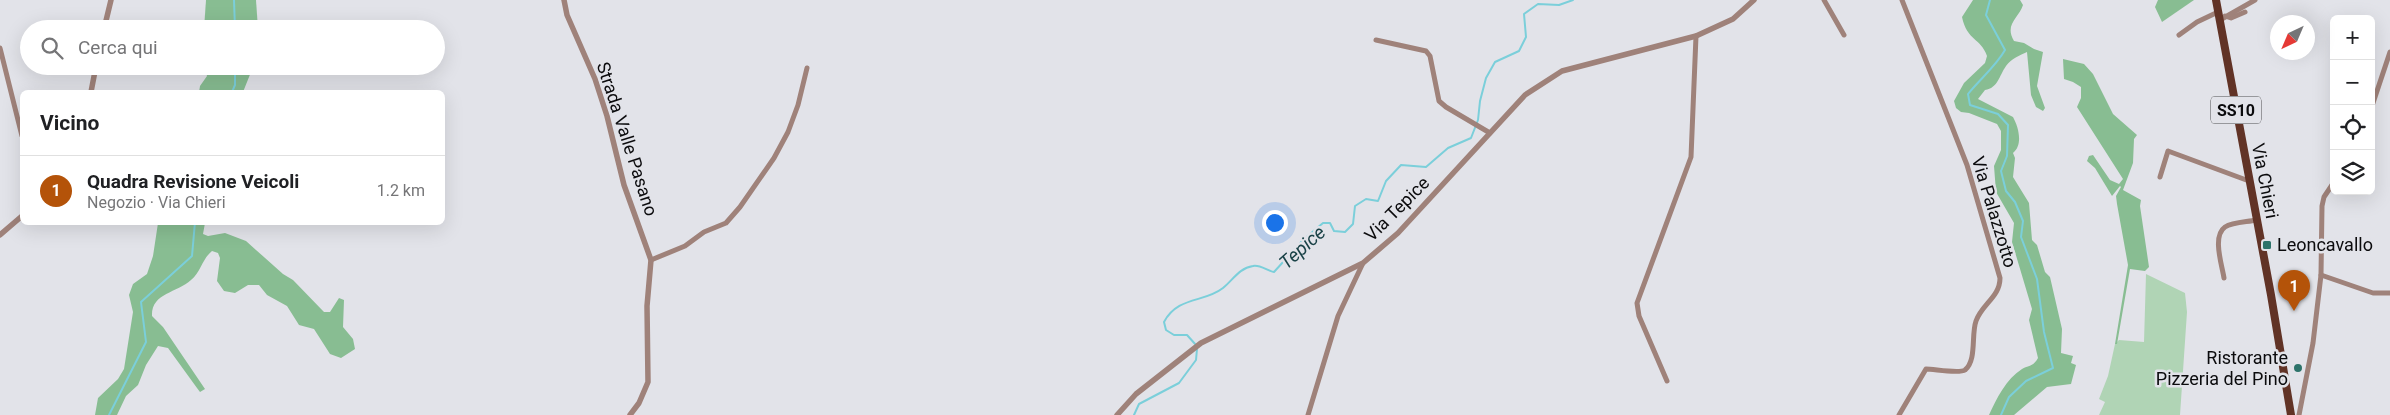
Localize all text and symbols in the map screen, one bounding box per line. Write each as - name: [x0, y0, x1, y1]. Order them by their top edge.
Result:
- north arrow: [2270, 15, 2315, 60]
- map controls: [2330, 15, 2375, 195]
- button: +: [2330, 15, 2375, 60]
- search box: [20, 20, 445, 75]
- icon: search: [38, 34, 66, 62]
- text: Cerca qui: [78, 36, 158, 59]
- street label: Strada Valle Pasano: [593, 59, 662, 218]
- button: −: [2330, 60, 2375, 105]
- road number: SS10: [2211, 96, 2261, 124]
- button: locate: [2330, 105, 2375, 150]
- text: Vicino: [40, 111, 99, 135]
- street label: Via Chieri: [2248, 142, 2283, 220]
- button: layers: [2330, 150, 2375, 195]
- street label: Via Palazzotto: [1968, 154, 2021, 270]
- text: Quadra Revisione Veicoli: [87, 170, 299, 193]
- street label: Via Tepice: [1360, 172, 1433, 245]
- text: 1: [51, 181, 61, 200]
- text: 1.2 km: [377, 181, 425, 200]
- text: Negozio · Via Chieri: [87, 193, 226, 212]
- your location: [1262, 210, 1288, 236]
- water label: Tepice: [1275, 221, 1330, 274]
- place label: Leoncavallo: [2277, 234, 2373, 255]
- marker: Leoncavallo: [2261, 239, 2273, 251]
- pin: 1: [2278, 270, 2310, 311]
- place label: Ristorante Pizzeria del Pino: [2156, 347, 2288, 389]
- marker: Ristorante Pizzeria del Pino: [2292, 362, 2304, 374]

